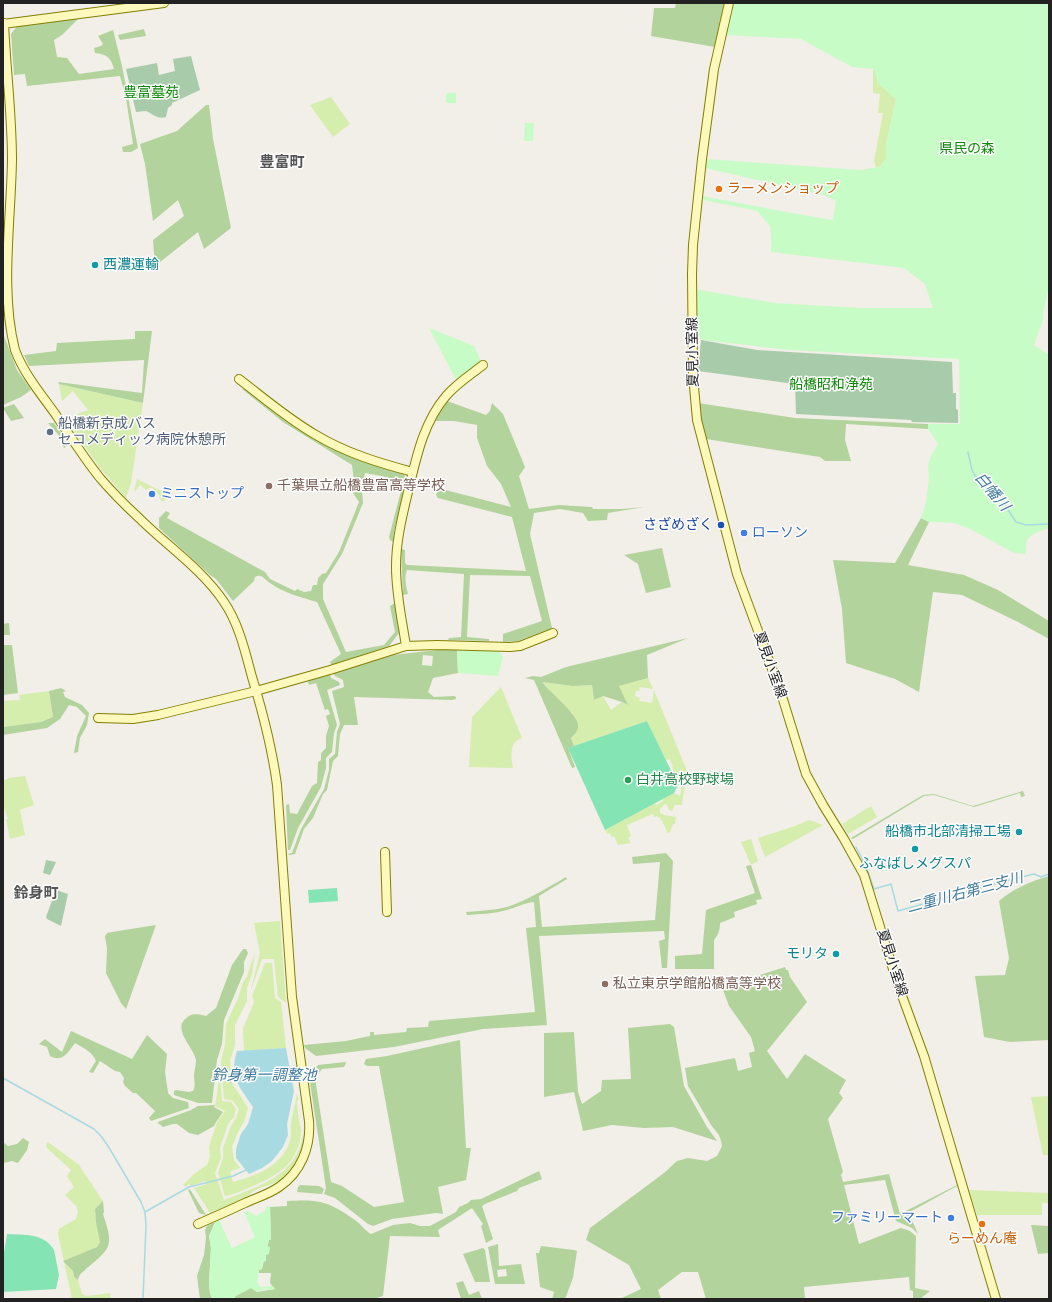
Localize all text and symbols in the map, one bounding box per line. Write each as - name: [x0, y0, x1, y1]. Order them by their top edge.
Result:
- park label: 豊富墓苑: [123, 85, 179, 101]
- park label: 県民の森: [939, 141, 995, 157]
- district label: 豊富町: [260, 154, 304, 172]
- place label: ラーメンショップ: [727, 181, 839, 197]
- marker: ラーメンショップ: [714, 184, 724, 194]
- place label: 西濃運輸: [103, 257, 159, 273]
- marker: 西濃運輸: [90, 260, 100, 270]
- street label: 夏見小室線: [684, 317, 702, 387]
- park label: 船橋昭和浄苑: [789, 377, 873, 393]
- place label: 船橋新京成バス セコメディック病院休憩所: [58, 416, 226, 448]
- marker: 船橋新京成バス セコメディック病院休憩所: [45, 427, 55, 437]
- water label: 白幡川: [971, 469, 1013, 515]
- place label: 千葉県立船橋豊富高等学校: [277, 478, 445, 494]
- marker: 千葉県立船橋豊富高等学校: [264, 481, 274, 491]
- place label: ミニストップ: [160, 486, 244, 502]
- marker: ミニストップ: [147, 489, 157, 499]
- place label: さざめざく: [643, 517, 713, 533]
- marker: さざめざく: [716, 520, 726, 530]
- place label: ローソン: [752, 525, 808, 541]
- marker: ローソン: [739, 528, 749, 538]
- street label: 夏見小室線: [750, 629, 790, 701]
- place label: 白井高校野球場: [636, 772, 734, 788]
- marker: 白井高校野球場: [623, 775, 633, 785]
- place label: 船橋市北部清掃工場: [885, 824, 1011, 840]
- marker: 船橋市北部清掃工場: [1014, 827, 1024, 837]
- marker: ふなばしメグスパ: [910, 844, 920, 854]
- place label: ふなばしメグスパ: [859, 856, 971, 872]
- water label: 二重川右第三支川: [905, 869, 1025, 917]
- district label: 鈴身町: [14, 885, 58, 903]
- street label: 夏見小室線: [873, 927, 911, 999]
- place label: モリタ: [786, 946, 828, 962]
- marker: モリタ: [831, 949, 841, 959]
- place label: 私立東京学館船橋高等学校: [613, 976, 781, 992]
- marker: 私立東京学館船橋高等学校: [600, 979, 610, 989]
- water label: 鈴身第一調整池: [212, 1067, 316, 1085]
- place label: ファミリーマート: [831, 1210, 943, 1226]
- marker: ファミリーマート: [946, 1213, 956, 1223]
- marker: らーめん庵: [977, 1219, 987, 1229]
- place label: らーめん庵: [947, 1231, 1017, 1247]

